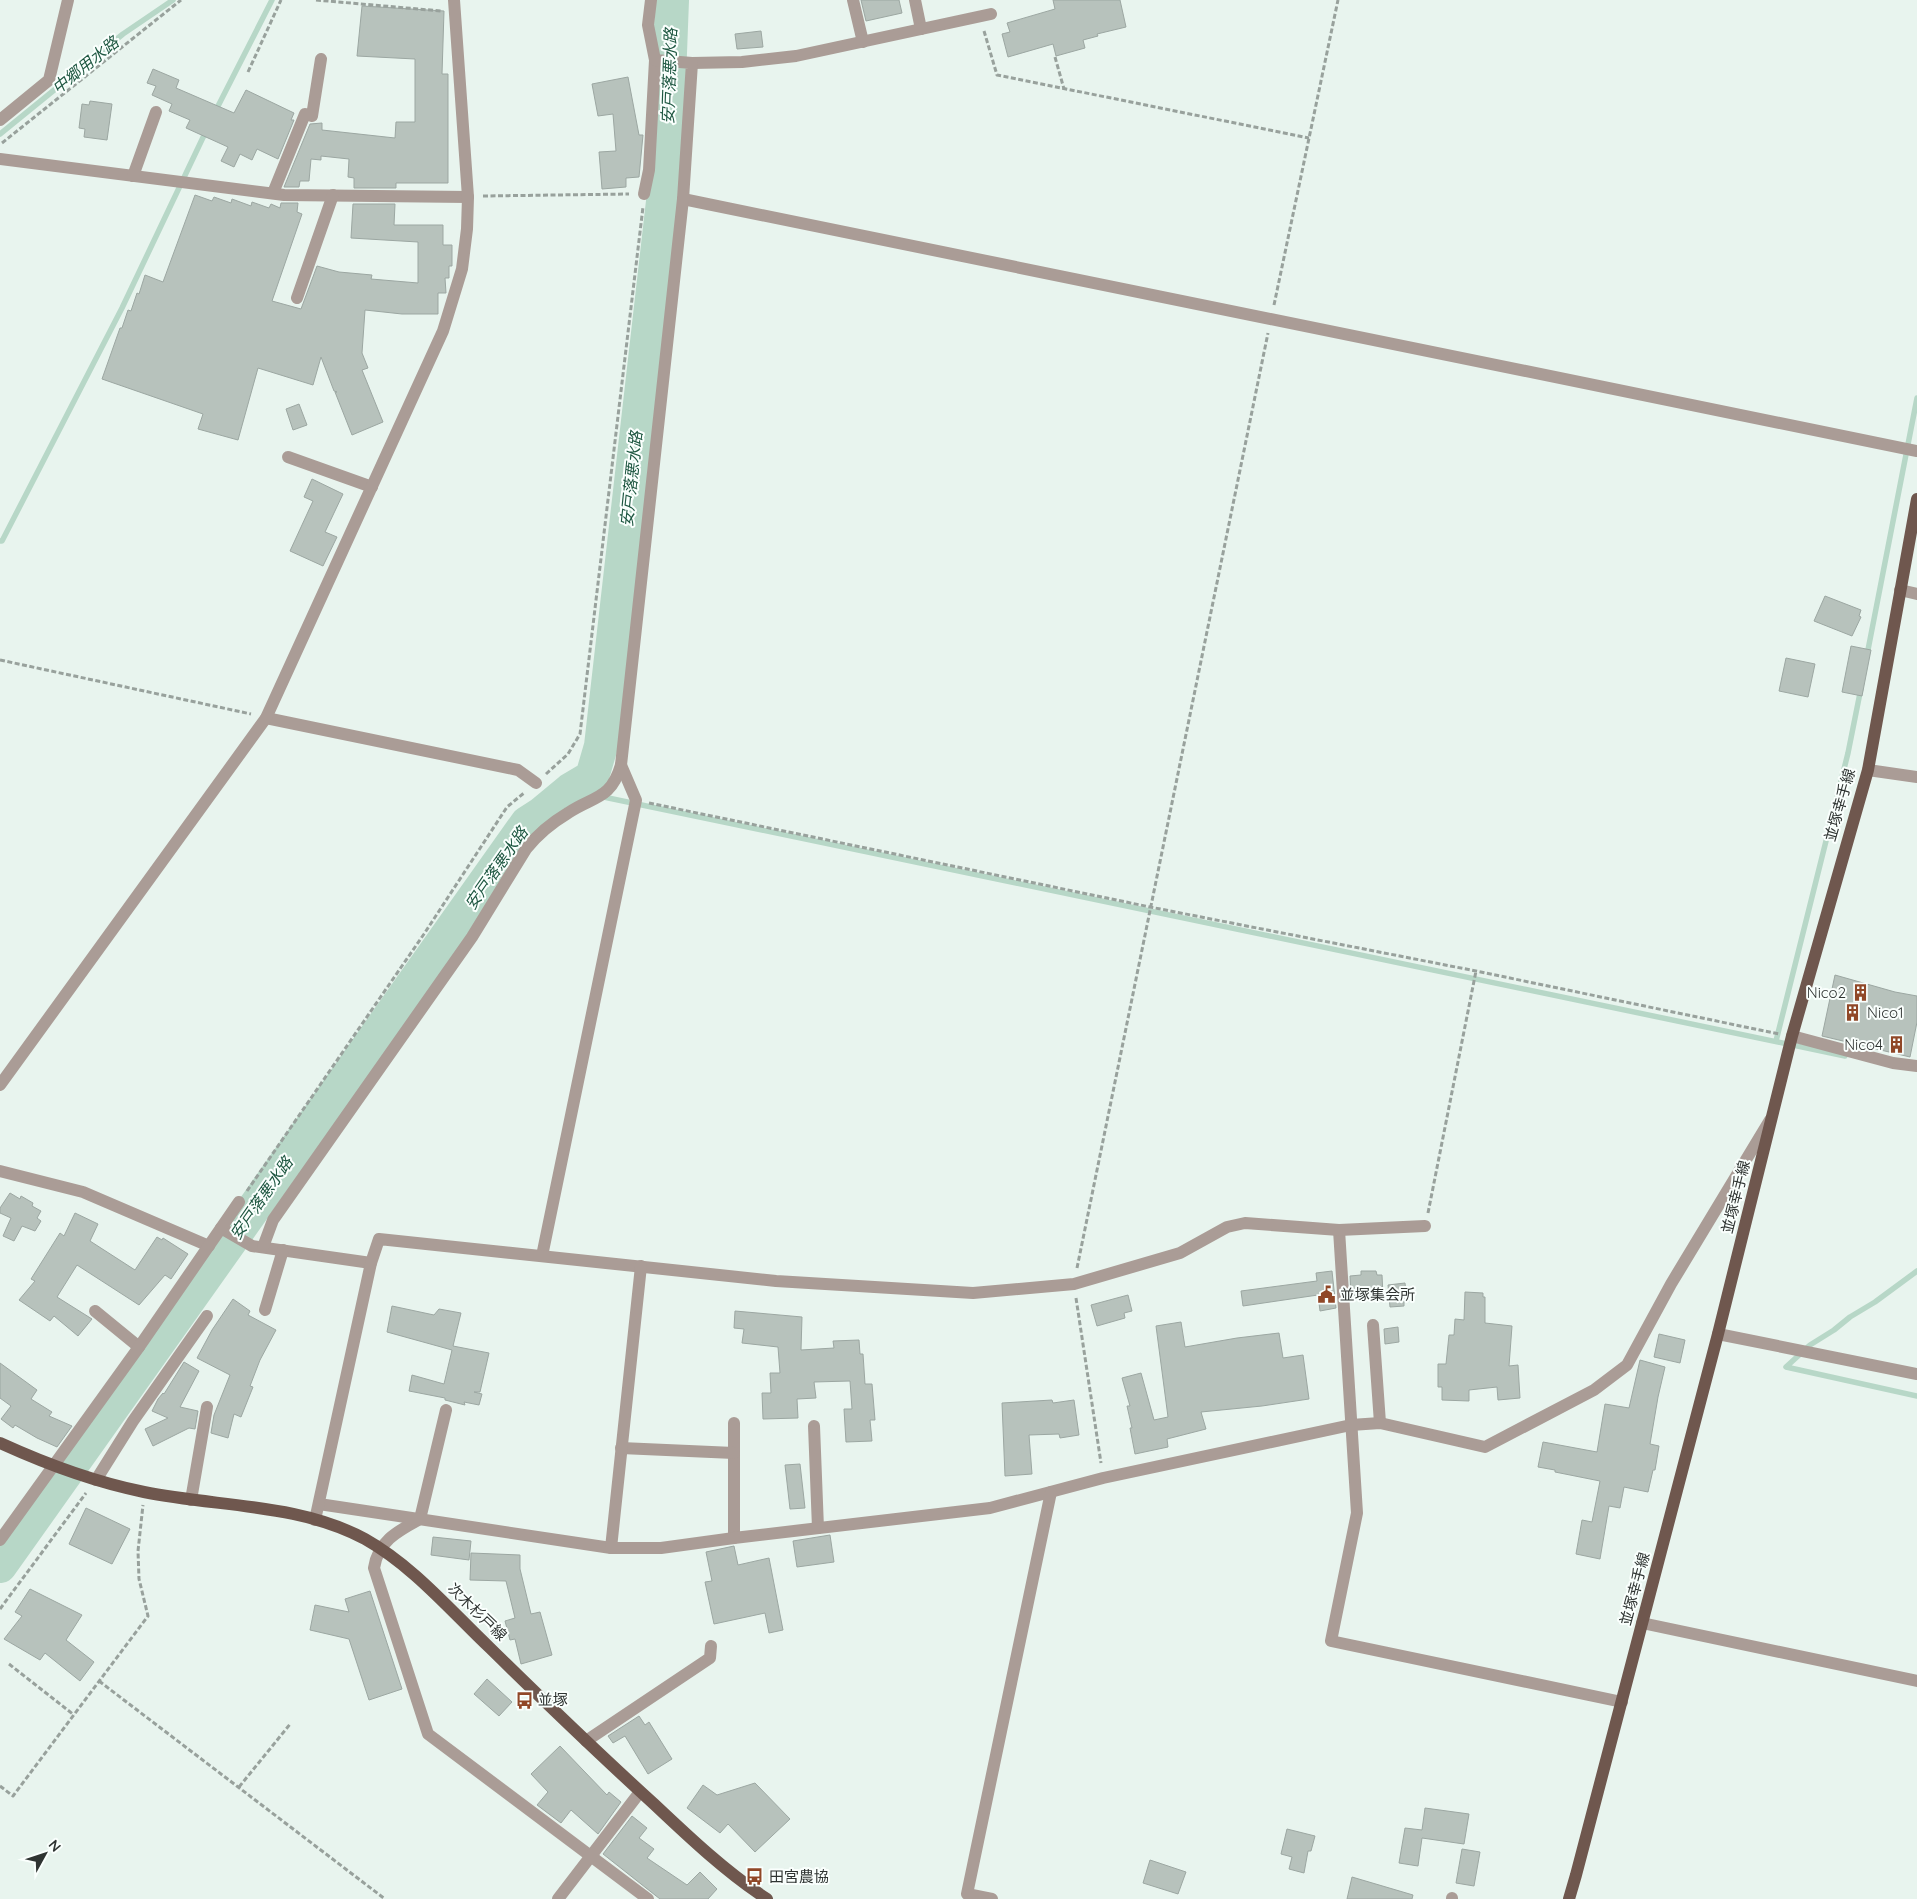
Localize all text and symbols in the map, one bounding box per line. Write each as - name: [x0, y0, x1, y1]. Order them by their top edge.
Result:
- water label: 安戸落悪水路: [657, 26, 681, 124]
- water label: 中郷用水路: [48, 31, 124, 98]
- water label: 安戸落悪水路: [616, 428, 646, 528]
- street label: 並塚幸手線: [1820, 766, 1859, 844]
- water label: 安戸落悪水路: [460, 821, 533, 913]
- place label: Nico2: [1807, 983, 1846, 1002]
- building icon: Nico2: [1850, 983, 1870, 1003]
- building icon: Nico1: [1843, 1003, 1863, 1023]
- place label: Nico1: [1867, 1003, 1904, 1022]
- place label: Nico4: [1844, 1035, 1883, 1054]
- building icon: Nico4: [1887, 1035, 1907, 1055]
- water label: 安戸落悪水路: [225, 1151, 298, 1243]
- street label: 並塚幸手線: [1717, 1158, 1754, 1236]
- public building icon: 並塚集会所: [1316, 1285, 1336, 1305]
- place label: 並塚集会所: [1340, 1285, 1415, 1304]
- street label: 並塚幸手線: [1616, 1550, 1653, 1628]
- street label: 次木杉戸線: [444, 1579, 511, 1645]
- bus stop icon: 並塚: [514, 1690, 534, 1710]
- place label: 並塚: [538, 1690, 568, 1709]
- north arrow: [20, 1829, 70, 1879]
- text: N: [45, 1836, 65, 1855]
- bus stop icon: 田宮農協: [745, 1867, 765, 1887]
- place label: 田宮農協: [769, 1867, 829, 1886]

